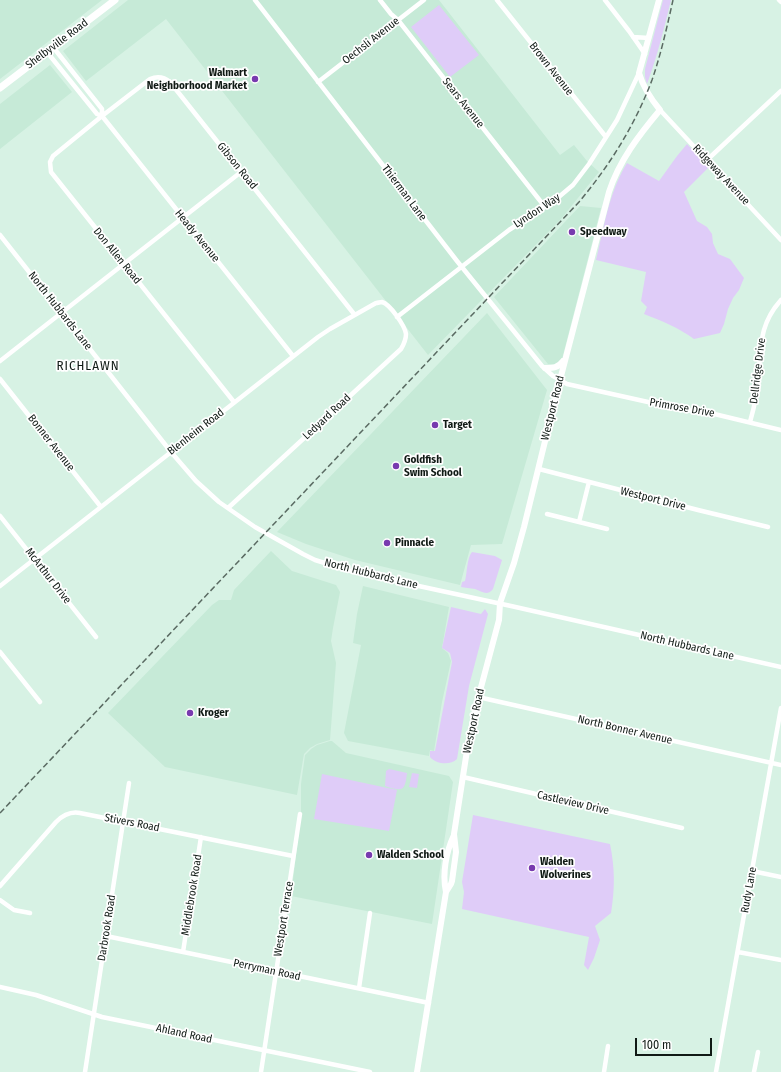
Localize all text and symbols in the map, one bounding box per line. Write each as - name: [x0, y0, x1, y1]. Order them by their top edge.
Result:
- street label: Oechsli Avenue: [340, 15, 402, 67]
- street label: Shelbyville Road: [23, 16, 91, 72]
- street label: Brown Avenue: [526, 40, 576, 98]
- place label: Walmart Neighborhood Market: [147, 66, 247, 92]
- marker: Walmart Neighborhood Market: [250, 74, 260, 84]
- street label: Sears Avenue: [439, 75, 487, 131]
- street label: Gibson Road: [214, 140, 260, 192]
- street label: Ridgeway Avenue: [690, 142, 752, 208]
- street label: Thierman Lane: [379, 162, 429, 224]
- street label: Lyndon Way: [511, 191, 563, 231]
- street label: Heady Avenue: [172, 207, 222, 265]
- street label: Don Allen Road: [90, 225, 144, 287]
- place label: Speedway: [580, 225, 627, 239]
- marker: Speedway: [567, 227, 577, 237]
- street label: North Hubbards Lane: [25, 269, 95, 353]
- street label: Dellridge Drive: [747, 337, 769, 405]
- district label: RICHLAWN: [56, 358, 120, 374]
- street label: Westport Road: [539, 374, 567, 442]
- street label: Ledyard Road: [300, 391, 354, 443]
- street label: Primrose Drive: [648, 396, 716, 420]
- street label: Blenheim Road: [165, 406, 227, 458]
- street label: Bonner Avenue: [25, 412, 77, 474]
- place label: Target: [443, 418, 472, 432]
- marker: Target: [430, 420, 440, 430]
- place label: Goldfish Swim School: [404, 453, 462, 479]
- marker: Goldfish Swim School: [391, 461, 401, 471]
- street label: Westport Drive: [619, 485, 687, 513]
- place label: Pinnacle: [395, 536, 434, 550]
- marker: Pinnacle: [382, 538, 392, 548]
- street label: McArthur Drive: [22, 546, 74, 606]
- street label: North Hubbards Lane: [323, 556, 419, 592]
- street label: North Hubbards Lane: [639, 629, 735, 663]
- street label: Westport Road: [461, 687, 487, 755]
- place label: Kroger: [198, 706, 229, 720]
- marker: Kroger: [185, 708, 195, 718]
- street label: North Bonner Avenue: [576, 713, 674, 747]
- street label: Castleview Drive: [536, 788, 610, 818]
- street label: Stivers Road: [103, 811, 161, 835]
- place label: Walden School: [377, 848, 444, 862]
- marker: Walden School: [364, 850, 374, 860]
- street label: Middlebrook Road: [179, 853, 205, 937]
- place label: Walden Wolverines: [540, 855, 591, 881]
- marker: Walden Wolverines: [527, 863, 537, 873]
- street label: Rudy Lane: [738, 866, 760, 914]
- street label: Westport Terrace: [272, 880, 296, 958]
- street label: Darbrook Road: [95, 894, 119, 962]
- street label: Perryman Road: [232, 956, 302, 984]
- street label: Ahland Road: [155, 1022, 213, 1046]
- scale bar: [637, 1030, 714, 1056]
- text: 100 m: [642, 1038, 671, 1052]

